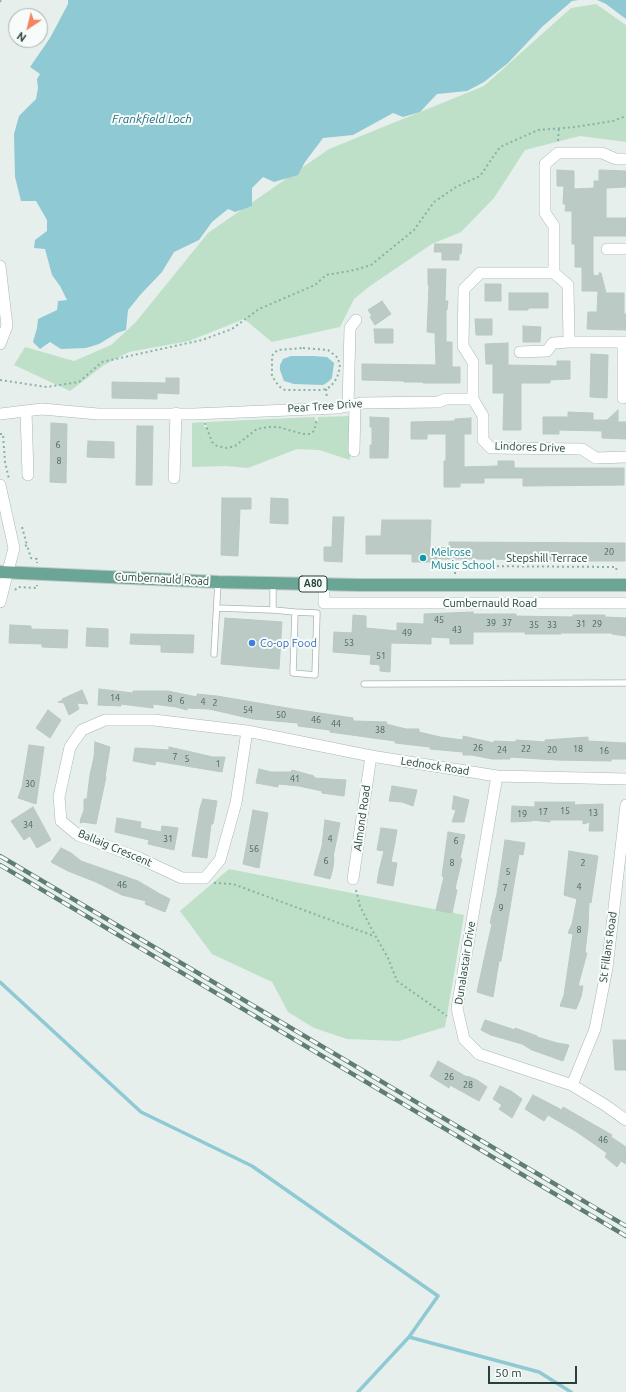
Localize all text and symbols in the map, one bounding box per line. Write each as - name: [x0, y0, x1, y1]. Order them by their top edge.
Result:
- north arrow: [8, 8, 48, 48]
- text: N: [15, 30, 28, 44]
- water label: Frankfield Loch: [112, 112, 192, 126]
- street label: Pear Tree Drive: [287, 397, 363, 415]
- street label: Lindores Drive: [494, 439, 566, 455]
- house number: 6: [55, 440, 61, 450]
- house number: 8: [56, 456, 62, 466]
- place label: Melrose Music School: [431, 545, 495, 571]
- house number: 20: [604, 547, 614, 557]
- street label: Stepshill Terrace: [506, 551, 588, 565]
- marker: Melrose Music School: [418, 553, 428, 563]
- street label: Cumbernauld Road: [114, 570, 210, 588]
- road number: A80: [299, 576, 327, 592]
- street label: Cumbernauld Road: [443, 596, 537, 610]
- house number: 45: [434, 615, 444, 625]
- house number: 39: [486, 618, 496, 628]
- house number: 37: [502, 618, 512, 628]
- house number: 31: [576, 619, 586, 629]
- house number: 29: [592, 619, 602, 629]
- house number: 35: [529, 620, 539, 630]
- house number: 33: [547, 620, 557, 630]
- house number: 43: [452, 625, 462, 635]
- house number: 49: [402, 628, 412, 638]
- place label: Co-op Food: [260, 636, 317, 650]
- marker: Co-op Food: [247, 638, 257, 648]
- house number: 53: [344, 638, 354, 648]
- house number: 51: [376, 651, 386, 661]
- house number: 14: [110, 693, 120, 703]
- house number: 8: [167, 694, 173, 704]
- house number: 6: [179, 696, 185, 706]
- house number: 4: [200, 697, 206, 707]
- house number: 2: [212, 698, 218, 708]
- house number: 54: [243, 705, 253, 715]
- house number: 50: [276, 710, 286, 720]
- house number: 46: [311, 715, 321, 725]
- house number: 44: [331, 719, 341, 729]
- house number: 38: [375, 725, 385, 735]
- house number: 26: [473, 743, 483, 753]
- house number: 22: [521, 744, 531, 754]
- house number: 18: [573, 744, 583, 754]
- house number: 24: [497, 745, 507, 755]
- house number: 20: [547, 745, 557, 755]
- house number: 16: [599, 746, 609, 756]
- house number: 7: [172, 752, 178, 762]
- house number: 5: [184, 754, 190, 764]
- street label: Lednock Road: [400, 754, 470, 778]
- house number: 1: [215, 759, 221, 769]
- house number: 41: [290, 774, 300, 784]
- house number: 30: [25, 779, 35, 789]
- street label: Almond Road: [351, 784, 373, 852]
- house number: 15: [560, 806, 570, 816]
- house number: 17: [538, 807, 548, 817]
- house number: 13: [588, 808, 598, 818]
- house number: 19: [517, 809, 527, 819]
- house number: 34: [23, 820, 33, 830]
- street label: Ballaig Crescent: [76, 826, 154, 870]
- house number: 31: [163, 834, 173, 844]
- house number: 4: [327, 834, 333, 844]
- house number: 6: [453, 836, 459, 846]
- house number: 56: [249, 844, 259, 854]
- house number: 6: [323, 856, 329, 866]
- house number: 8: [449, 858, 455, 868]
- house number: 2: [580, 858, 586, 868]
- house number: 5: [505, 867, 511, 877]
- house number: 46: [117, 880, 127, 890]
- house number: 4: [576, 882, 582, 892]
- house number: 7: [502, 883, 508, 893]
- house number: 9: [498, 903, 504, 913]
- street label: St Fillans Road: [596, 911, 620, 983]
- street label: Dunalastair Drive: [452, 920, 478, 1006]
- house number: 8: [576, 925, 582, 935]
- house number: 26: [444, 1072, 454, 1082]
- house number: 28: [463, 1080, 473, 1090]
- house number: 46: [598, 1135, 608, 1145]
- scale bar: [490, 1358, 579, 1384]
- text: 50 m: [495, 1366, 522, 1379]

